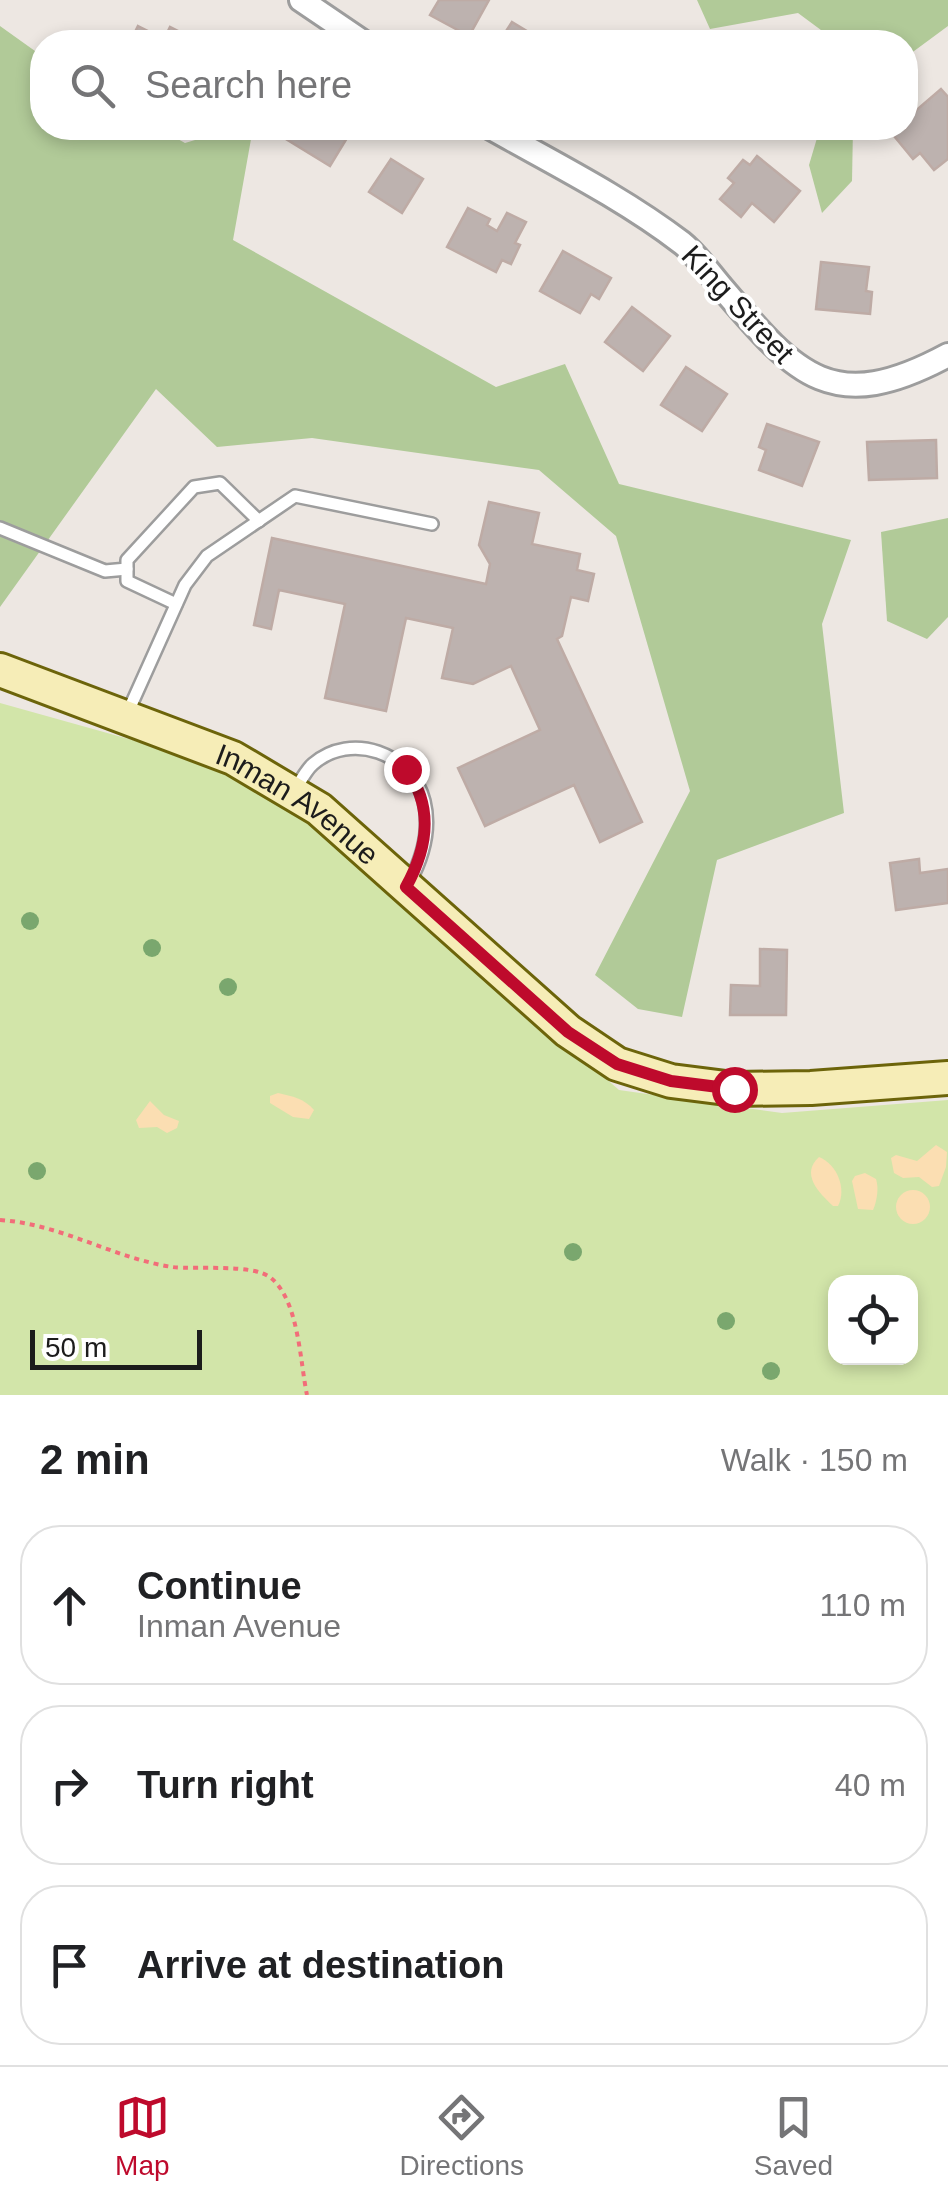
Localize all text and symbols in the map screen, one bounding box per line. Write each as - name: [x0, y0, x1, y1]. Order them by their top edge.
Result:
- search box: [30, 30, 918, 140]
- icon: search: [65, 58, 120, 113]
- text: Search here: [145, 64, 352, 106]
- street label: King Street: [675, 238, 801, 370]
- street label: Inman Avenue: [212, 737, 386, 871]
- route end: [384, 747, 430, 793]
- route start: [712, 1067, 758, 1113]
- map controls: [828, 1275, 918, 1365]
- button: locate: [828, 1275, 918, 1365]
- scale bar: [30, 1325, 202, 1370]
- text: 50 m: [45, 1332, 107, 1363]
- text: 2 min: [40, 1436, 150, 1483]
- text: Walk · 150 m: [721, 1442, 908, 1478]
- text: Continue: [137, 1565, 302, 1607]
- icon: ahead: [42, 1578, 97, 1633]
- text: 110 m: [819, 1587, 906, 1623]
- text: Inman Avenue: [137, 1608, 341, 1644]
- icon: right: [42, 1758, 97, 1813]
- text: Turn right: [137, 1764, 314, 1806]
- text: 40 m: [835, 1767, 906, 1803]
- icon: arrive: [42, 1938, 97, 1993]
- text: Arrive at destination: [137, 1944, 504, 1986]
- tab: Map: [115, 2090, 170, 2182]
- tab: Directions: [400, 2090, 524, 2182]
- tab: Saved: [754, 2090, 833, 2182]

